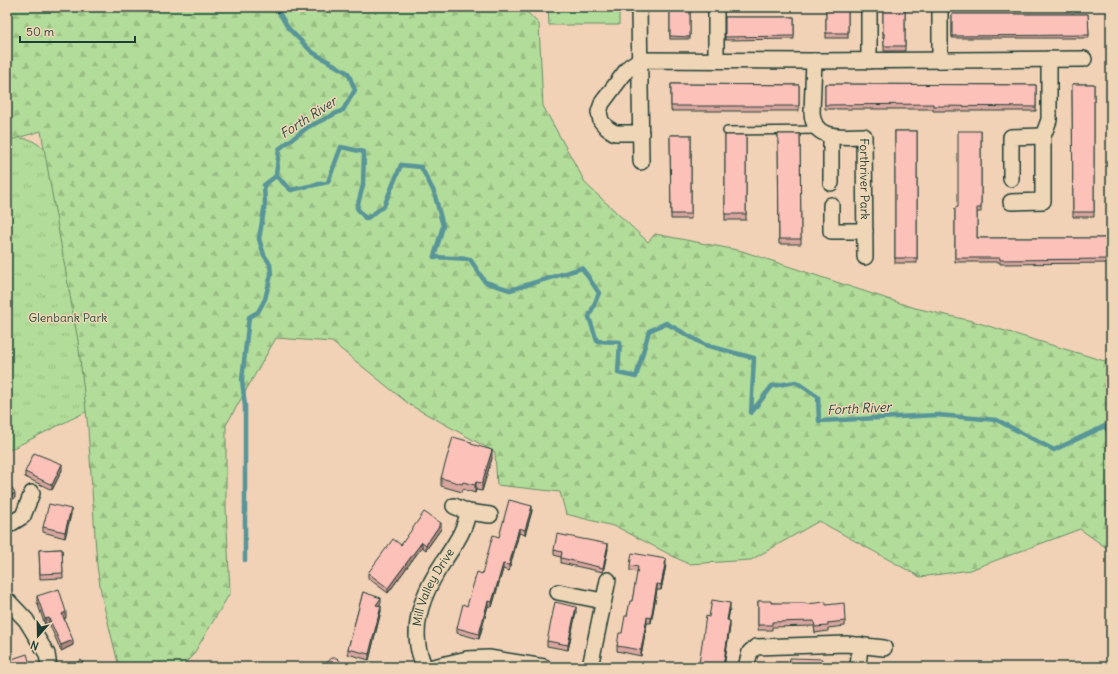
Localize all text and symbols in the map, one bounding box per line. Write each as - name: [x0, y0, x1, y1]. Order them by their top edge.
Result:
- scale bar: [20, 18, 135, 44]
- text: 50 m: [26, 24, 55, 39]
- water label: Forth River: [277, 92, 341, 142]
- street label: Forthriver Park: [857, 138, 873, 220]
- park label: Glenbank Park: [29, 310, 107, 325]
- water label: Forth River: [827, 398, 893, 419]
- street label: Mill Valley Drive: [409, 545, 457, 627]
- north arrow: [18, 616, 58, 656]
- text: N: [29, 638, 41, 653]

